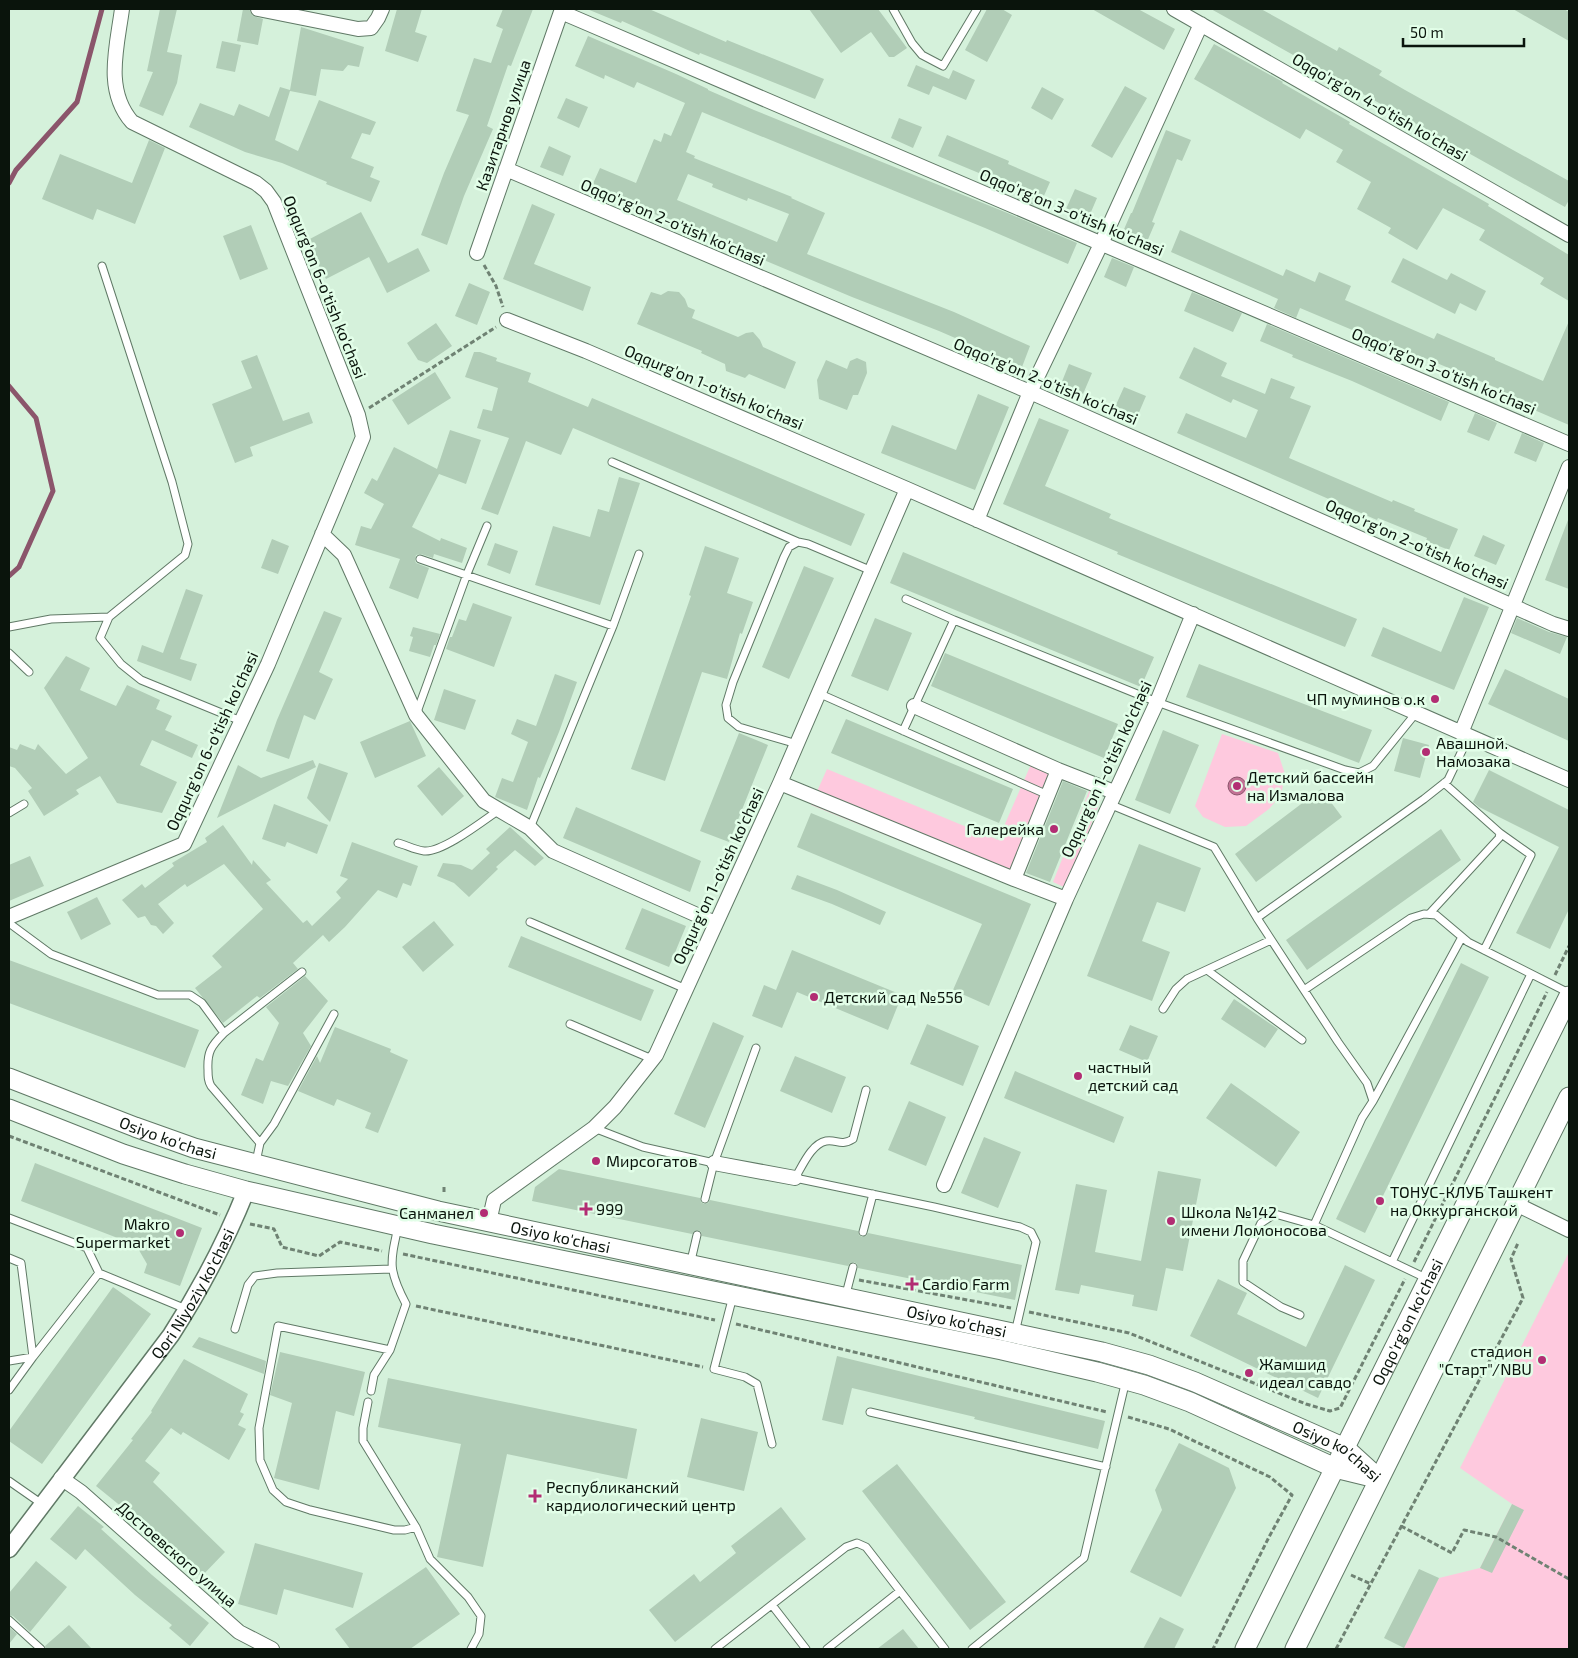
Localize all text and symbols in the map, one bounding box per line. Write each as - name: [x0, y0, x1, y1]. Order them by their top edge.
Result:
- scale bar: [1403, 15, 1524, 47]
- text: 50 m: [1410, 23, 1444, 41]
- street label: Oqqo'rg'on 4-o'tish ko'chasi: [1289, 48, 1471, 165]
- street label: Казитарнов улица: [471, 57, 535, 193]
- street label: Oqqo'rg'on 3-o'tish ko'chasi: [977, 164, 1167, 259]
- street label: Oqqo'rg'on 2-o'tish ko'chasi: [578, 174, 768, 269]
- street label: Oqqurg'on 6-o'tish ko'chasi: [280, 193, 371, 381]
- street label: Oqqo'rg'on 3-o'tish ko'chasi: [1349, 323, 1539, 418]
- street label: Oqqo'rg'on 2-o'tish ko'chasi: [951, 333, 1141, 428]
- street label: Oqqurg'on 1-o'tish ko'chasi: [622, 340, 807, 433]
- street label: Oqqo'rg'on 2-o'tish ko'chasi: [1323, 494, 1512, 593]
- street label: Oqqurg'on 6-o'tish ko'chasi: [162, 648, 261, 833]
- street label: Oqqurg'on 1-o'tish ko'chasi: [1056, 677, 1155, 860]
- place label: ЧП муминов о.к: [1307, 689, 1425, 709]
- marker: ЧП муминов о.к: [1429, 693, 1441, 705]
- place label: Авашной. Намозака: [1436, 733, 1511, 770]
- marker: Авашной. Намозака: [1420, 746, 1432, 758]
- place label: Детский бассейн на Измалова: [1247, 767, 1374, 804]
- marker: Детский бассейн на Измалова: [1231, 780, 1243, 792]
- street label: Oqqurg'on 1-o'tish ko'chasi: [668, 784, 767, 967]
- place label: Галерейка: [966, 819, 1044, 838]
- marker: Галерейка: [1048, 823, 1060, 835]
- place label: Детский сад №556: [824, 987, 963, 1006]
- marker: Детский сад №556: [808, 991, 820, 1003]
- place label: частный детский сад: [1088, 1057, 1178, 1094]
- marker: частный детский сад: [1072, 1070, 1084, 1082]
- street label: Osiyo ko'chasi: [117, 1112, 219, 1162]
- place label: Мирсогатов: [606, 1151, 698, 1170]
- marker: Мирсогатов: [590, 1155, 602, 1167]
- place label: ТОНУС-КЛУБ Ташкент на Оккурганской: [1390, 1182, 1553, 1220]
- marker: ТОНУС-КЛУБ Ташкент на Оккурганской: [1374, 1195, 1386, 1207]
- place label: 999: [596, 1199, 623, 1218]
- place label: Школа №142 имени Ломоносова: [1181, 1202, 1327, 1239]
- place label: Санманел: [399, 1203, 474, 1222]
- marker: 999: [580, 1203, 592, 1215]
- marker: Санманел: [478, 1207, 490, 1219]
- place label: Makro Supermarket: [76, 1214, 170, 1251]
- marker: Школа №142 имени Ломоносова: [1165, 1215, 1177, 1227]
- street label: Osiyo ko'chasi: [509, 1217, 612, 1256]
- street label: Qori Niyoziy ko'chasi: [146, 1225, 238, 1363]
- marker: Makro Supermarket: [174, 1227, 186, 1239]
- street label: Oqqo'rg'on ko'chasi: [1367, 1255, 1446, 1388]
- place label: Cardio Farm: [922, 1274, 1009, 1293]
- marker: Cardio Farm: [906, 1278, 918, 1290]
- street label: Osiyo ko'chasi: [905, 1301, 1008, 1340]
- place label: стадион "Старт"/NBU: [1439, 1341, 1532, 1378]
- place label: Жамшид идеал савдо: [1259, 1354, 1352, 1391]
- marker: стадион "Старт"/NBU: [1536, 1354, 1548, 1366]
- marker: Жамшид идеал савдо: [1243, 1367, 1255, 1379]
- street label: Osiyo ko'chasi: [1290, 1416, 1385, 1485]
- place label: Республиканский кардиологический центр: [546, 1477, 736, 1514]
- marker: Республиканский кардиологический центр: [528, 1489, 542, 1503]
- street label: Достоевского улица: [113, 1496, 241, 1612]

